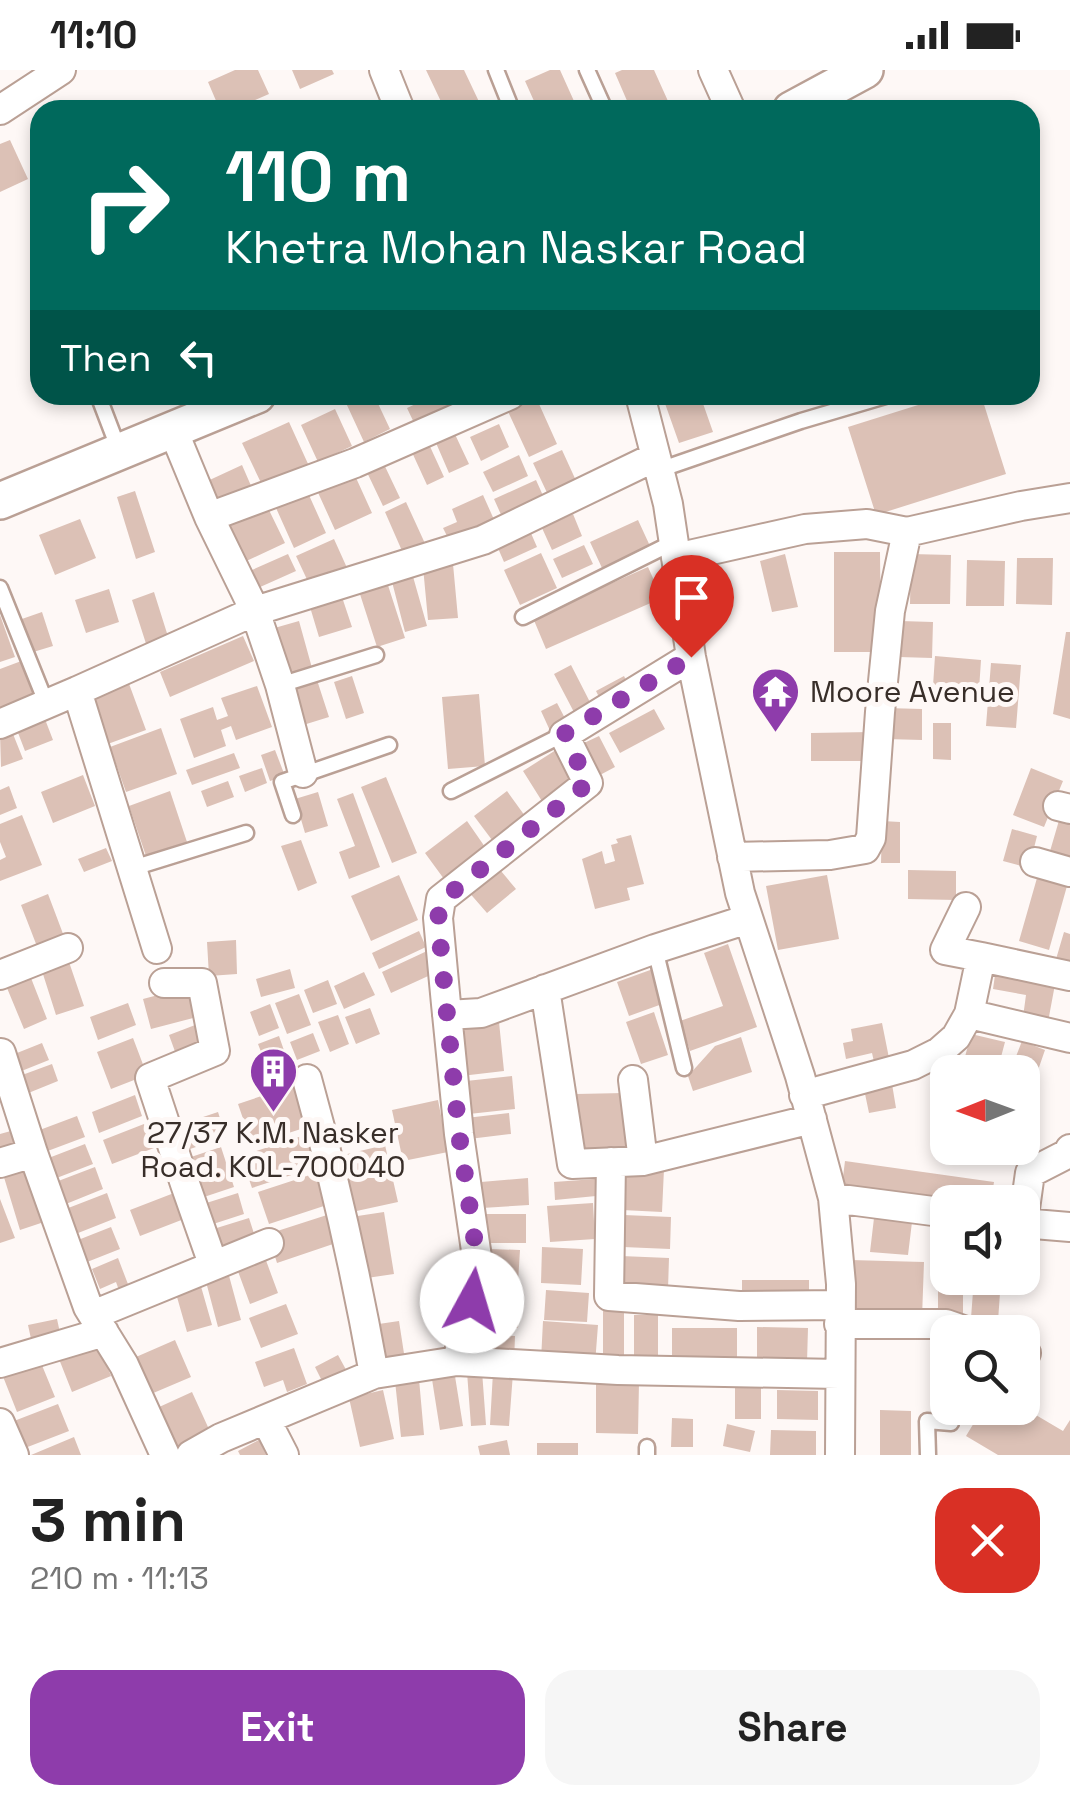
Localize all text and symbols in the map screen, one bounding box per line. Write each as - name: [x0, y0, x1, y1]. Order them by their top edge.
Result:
- text: 11:10: [50, 11, 137, 59]
- text: 110 m: [225, 132, 411, 221]
- icon: right: [60, 140, 190, 270]
- text: Khetra Mohan Naskar Road: [225, 219, 807, 276]
- icon: left: [171, 330, 226, 385]
- text: Then: [60, 334, 151, 382]
- pin: [649, 555, 734, 658]
- icon: arrive: [664, 570, 719, 625]
- temple icon: Moore Avenue: [749, 666, 801, 734]
- place label: Moore Avenue: [810, 672, 1015, 711]
- building icon: 27/37 K.M. Nasker Road. KOL-700040: [247, 1046, 299, 1114]
- north arrow: [930, 1055, 1040, 1165]
- map controls: [930, 1055, 1040, 1425]
- place label: 27/37 K.M. Nasker Road. KOL-700040: [141, 1113, 405, 1186]
- button: sound: [930, 1185, 1040, 1295]
- position arrow: [420, 1249, 524, 1353]
- button: search: [930, 1315, 1040, 1425]
- text: 3 min: [30, 1482, 186, 1559]
- button: close: [935, 1488, 1040, 1593]
- text: 210 m · 11:13: [30, 1558, 209, 1598]
- button: Exit: [30, 1670, 525, 1785]
- button: Share: [545, 1670, 1040, 1785]

